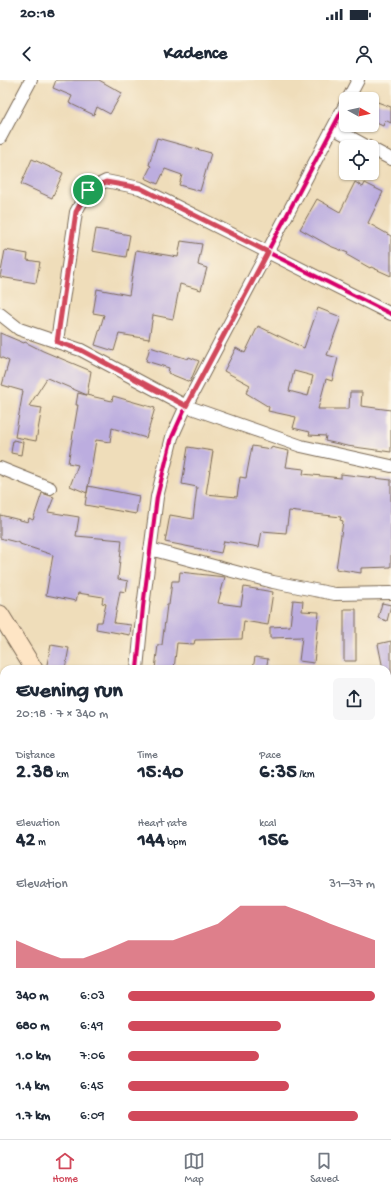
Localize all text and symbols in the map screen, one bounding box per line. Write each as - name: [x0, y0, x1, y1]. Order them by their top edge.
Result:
- text: 20:18: [20, 5, 55, 23]
- icon: back: [16, 43, 38, 65]
- icon: person: [353, 43, 375, 65]
- text: Kadence: [164, 44, 227, 65]
- north arrow: [339, 92, 379, 132]
- map controls: [339, 92, 379, 180]
- button: locate: [339, 140, 379, 180]
- pin: [71, 173, 105, 207]
- icon: arrive: [77, 179, 99, 201]
- button: share: [333, 678, 375, 720]
- text: Evening run: [16, 679, 123, 705]
- text: 20:18 · 7 × 340 m: [16, 707, 108, 722]
- text: Distance: [16, 750, 55, 762]
- text: Time: [138, 750, 158, 762]
- text: Pace: [259, 750, 281, 762]
- text: 2.38: [16, 762, 53, 785]
- text: 15:40: [138, 762, 183, 785]
- text: 6:35: [259, 762, 297, 785]
- text: km: [53, 769, 69, 781]
- text: /km: [297, 769, 315, 781]
- text: Elevation: [16, 818, 60, 830]
- text: Heart rate: [138, 818, 187, 830]
- text: kcal: [259, 818, 277, 830]
- text: 42: [16, 830, 35, 853]
- text: 144: [138, 830, 165, 853]
- text: 156: [259, 830, 288, 853]
- text: m: [35, 837, 46, 849]
- text: bpm: [165, 837, 186, 849]
- text: Elevation: [16, 877, 68, 892]
- text: 31–37 m: [329, 877, 375, 892]
- text: 340 m: [16, 989, 49, 1004]
- text: 6:03: [80, 989, 105, 1004]
- text: 680 m: [16, 1019, 49, 1034]
- text: 6:49: [80, 1019, 103, 1034]
- text: 1.0 km: [16, 1049, 51, 1064]
- text: 7:06: [80, 1049, 105, 1064]
- text: 1.4 km: [16, 1079, 50, 1094]
- text: 6:45: [80, 1079, 104, 1094]
- text: 1.7 km: [16, 1109, 50, 1124]
- text: 6:09: [80, 1109, 105, 1124]
- tab: Home: [53, 1150, 78, 1186]
- tab: Map: [183, 1150, 205, 1186]
- tab: Saved: [310, 1150, 338, 1186]

